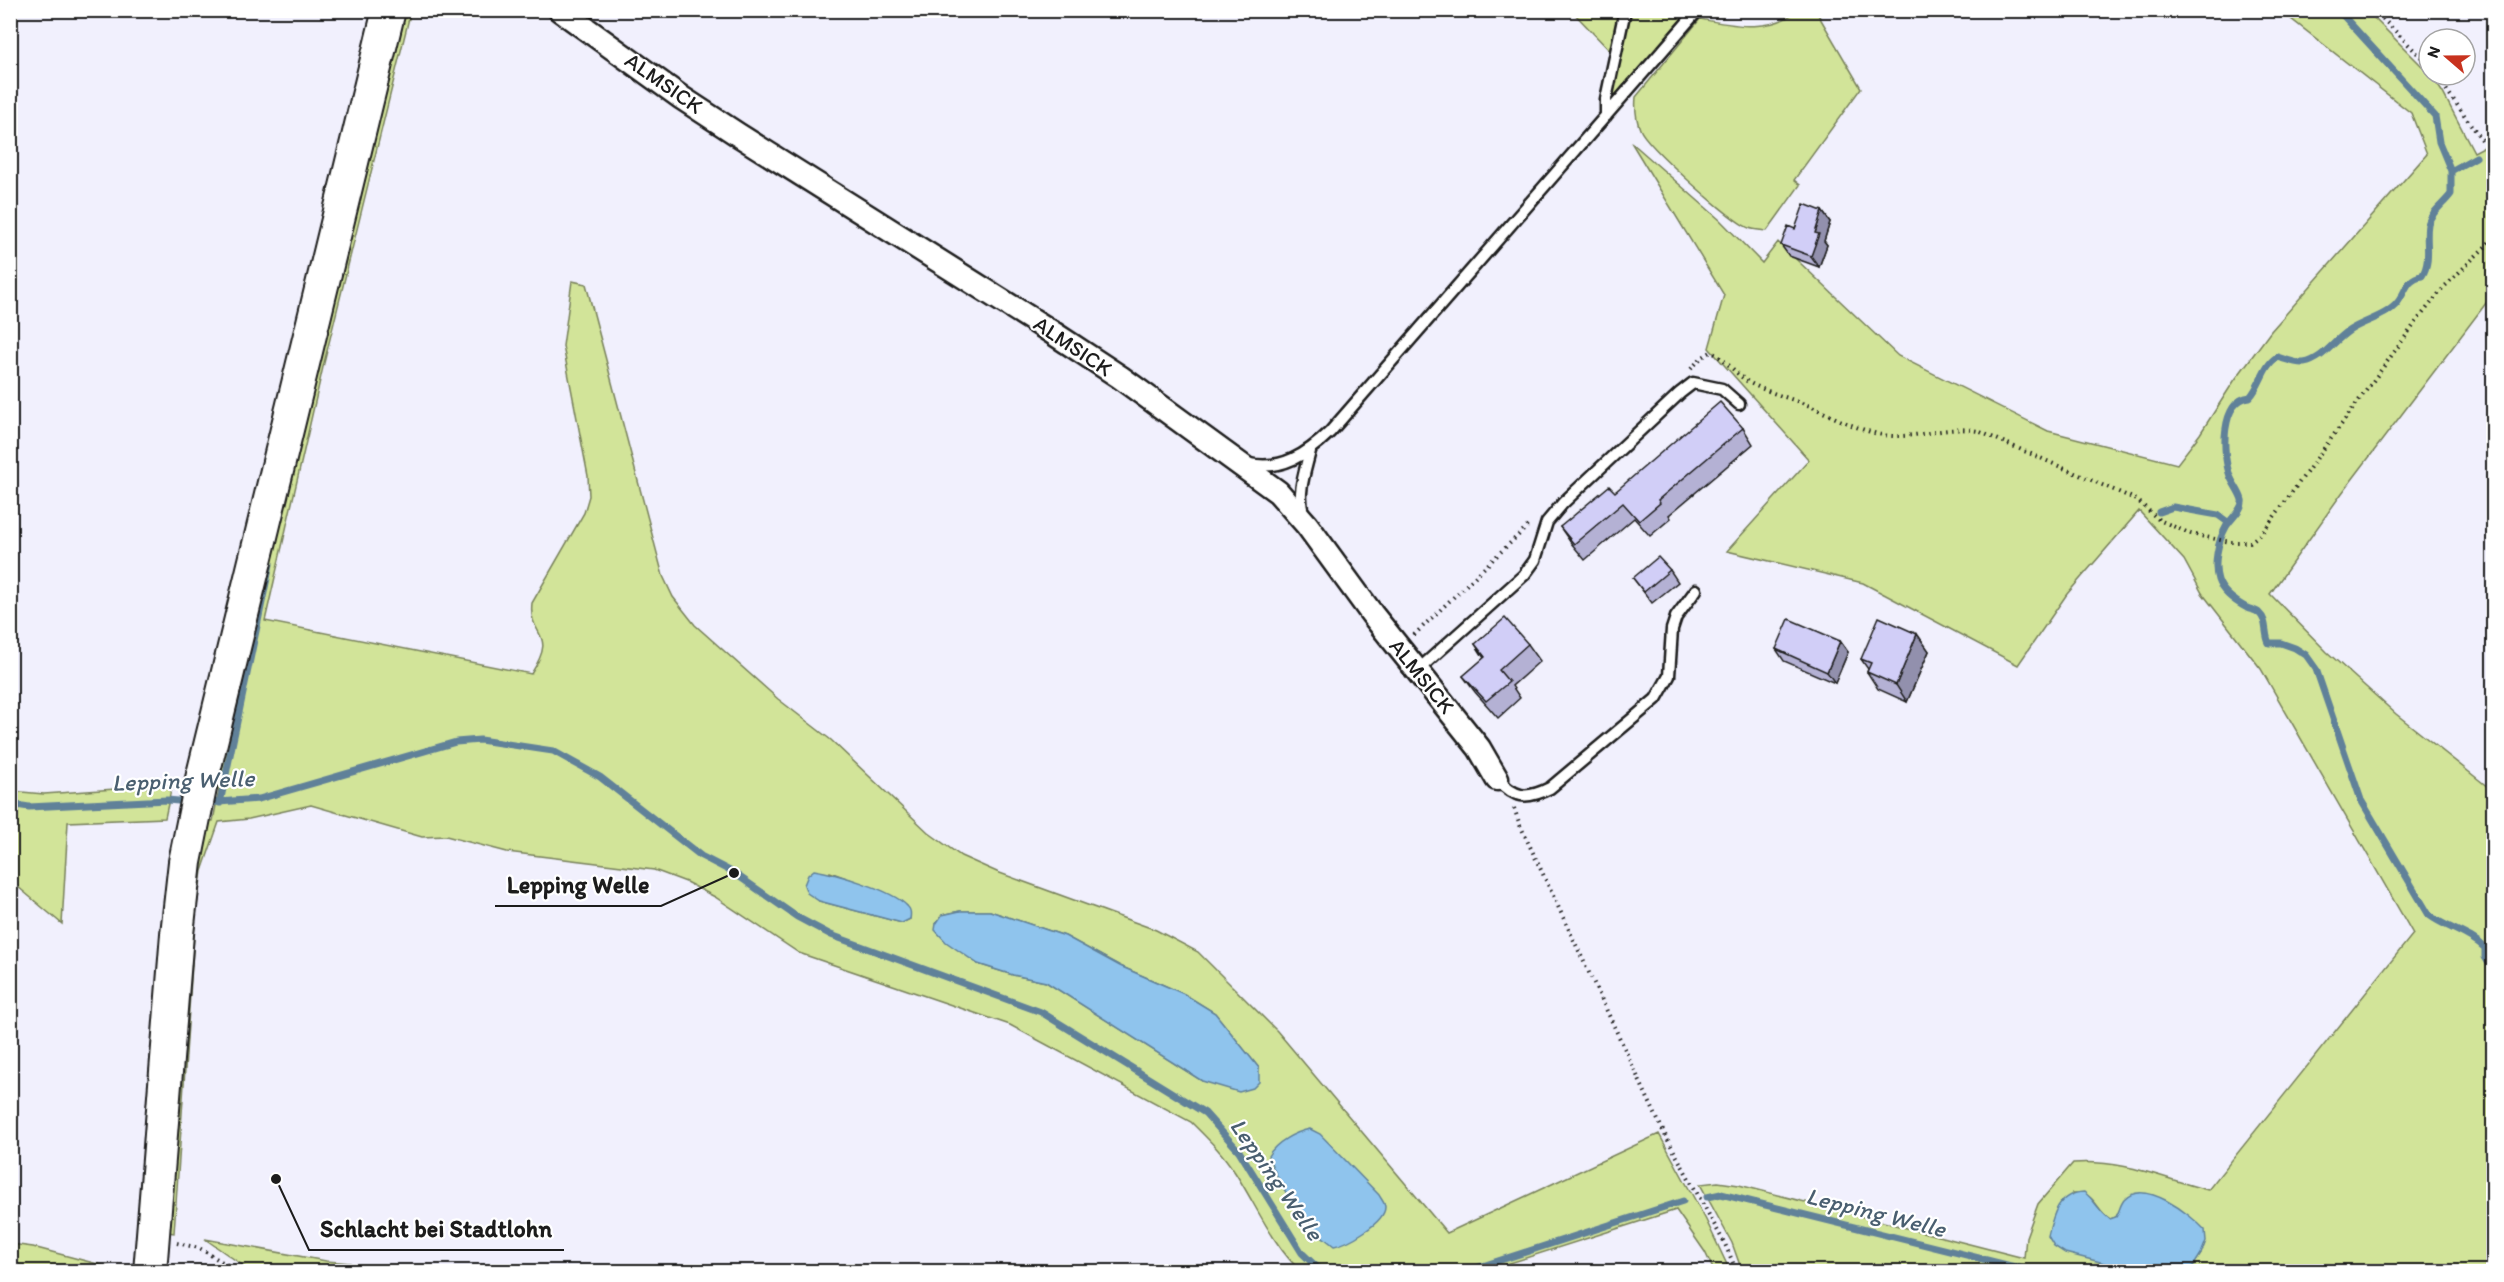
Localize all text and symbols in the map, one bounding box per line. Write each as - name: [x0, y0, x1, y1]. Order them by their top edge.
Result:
- north arrow: [2417, 27, 2477, 87]
- text: N: [2423, 44, 2444, 60]
- street label: ALMSICK: [620, 46, 708, 120]
- street label: ALMSICK: [1029, 310, 1118, 382]
- street label: ALMSICK: [1384, 633, 1461, 719]
- water label: Lepping Welle: [111, 763, 256, 797]
- callout: Lepping Welle: [495, 864, 661, 906]
- text: Lepping Welle: [507, 870, 649, 900]
- water label: Lepping Welle: [1224, 1112, 1331, 1247]
- water label: Lepping Welle: [1803, 1181, 1950, 1244]
- callout: Schlacht bei Stadtlohn: [309, 1208, 564, 1250]
- text: Schlacht bei Stadtlohn: [320, 1214, 552, 1243]

